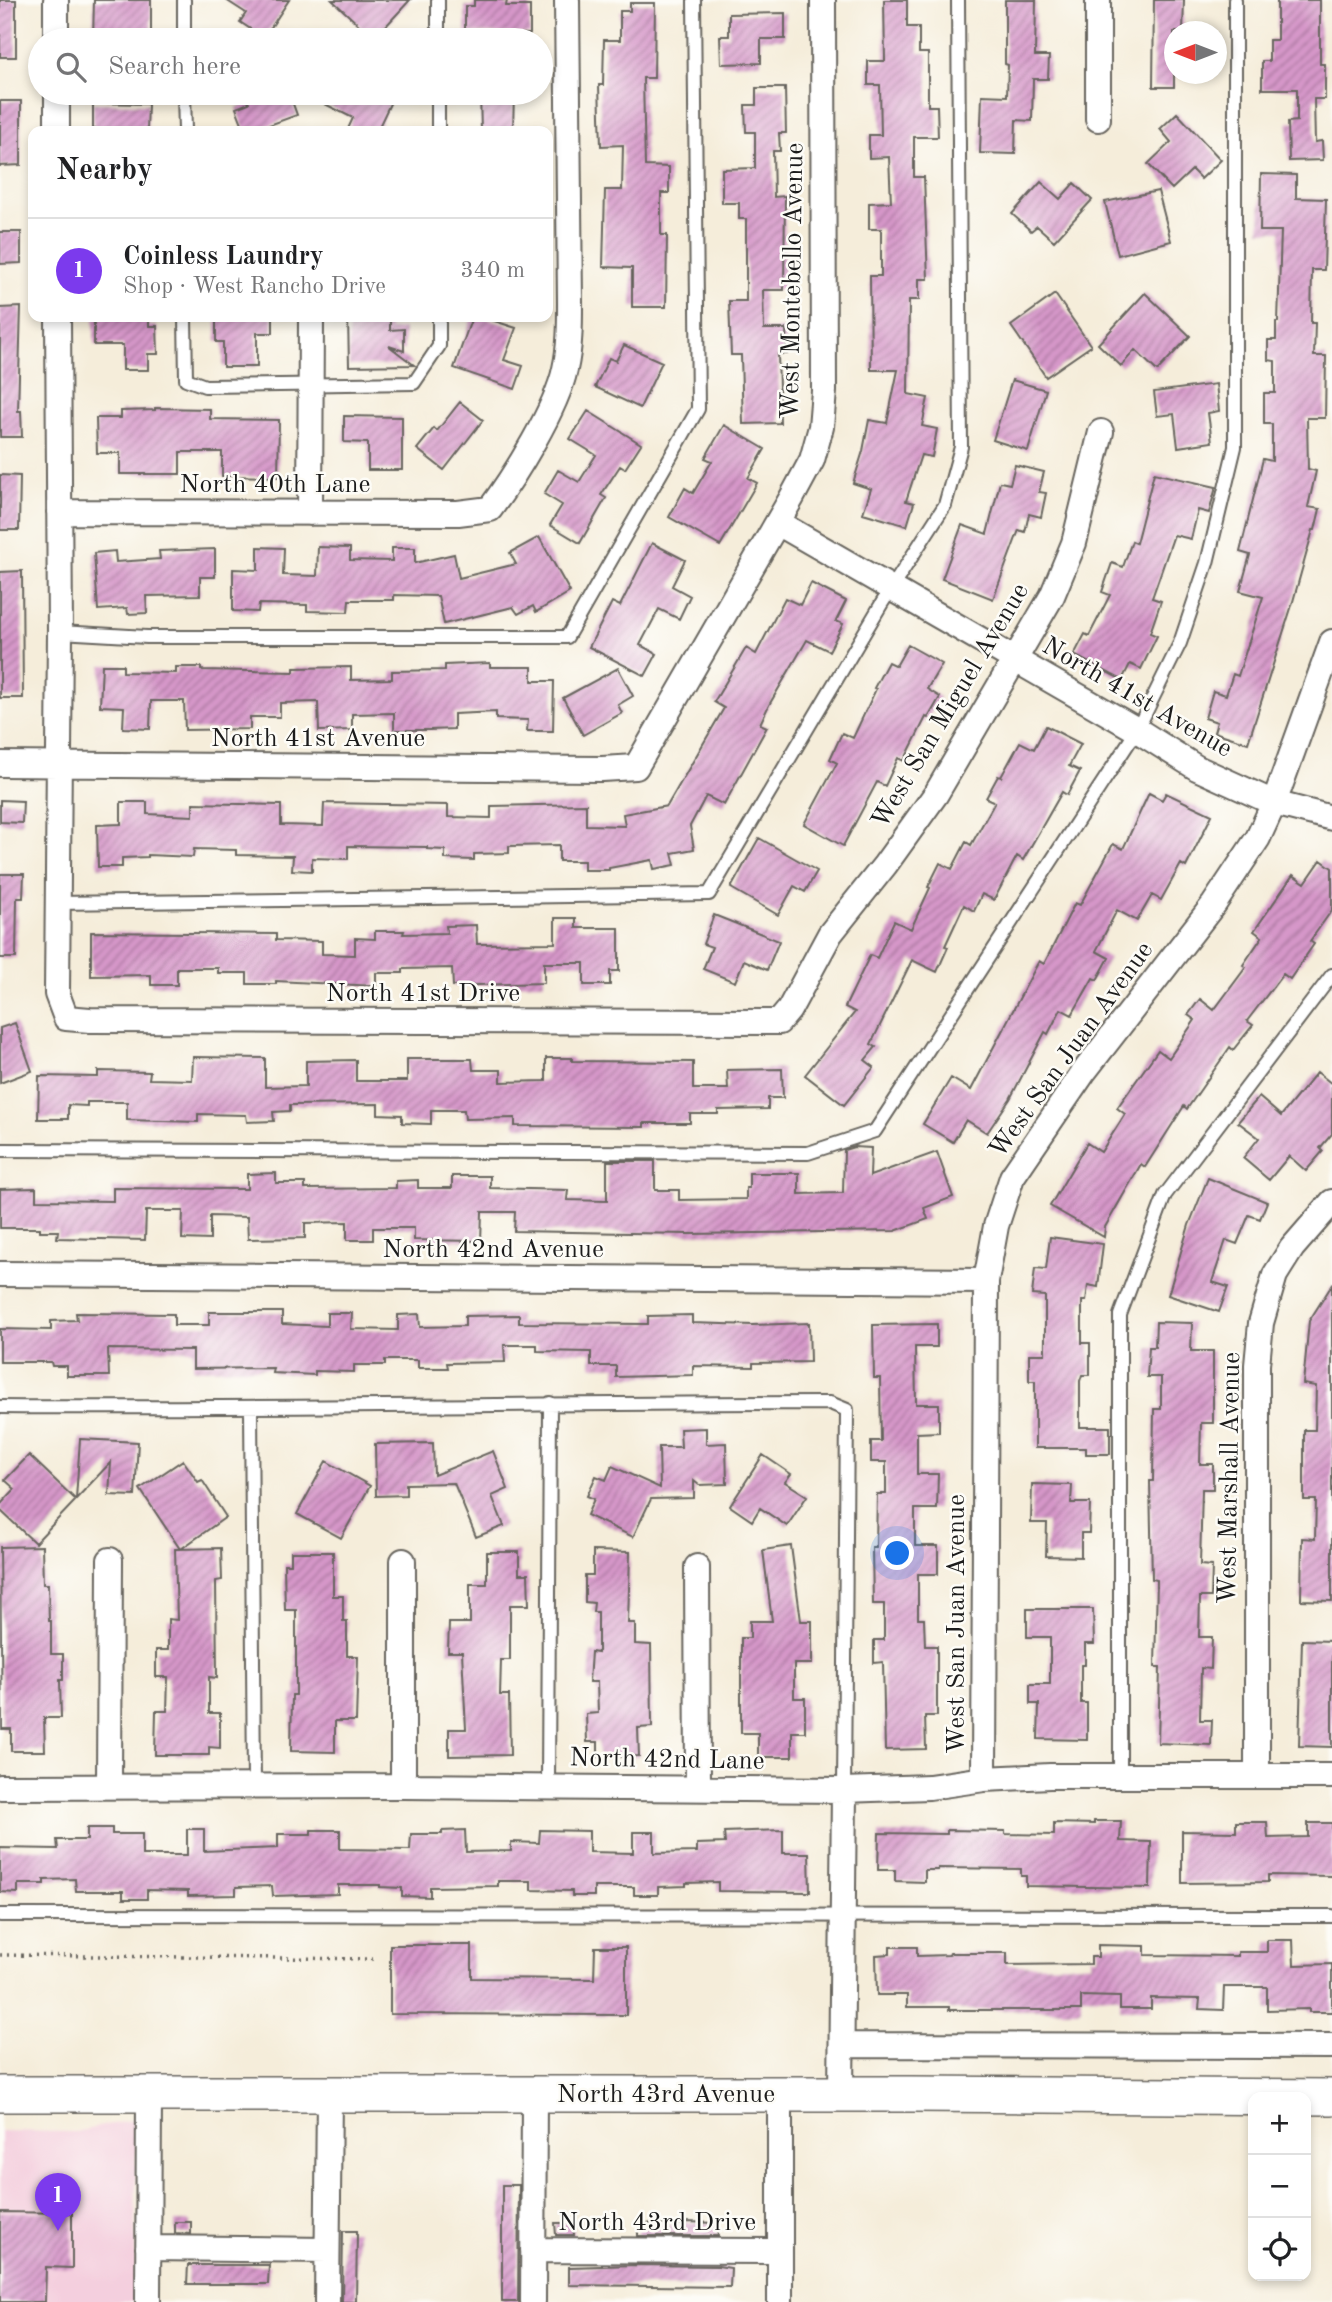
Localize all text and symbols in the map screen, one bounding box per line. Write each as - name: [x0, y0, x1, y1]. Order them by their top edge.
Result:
- north arrow: [1164, 21, 1227, 84]
- search box: [28, 28, 553, 105]
- icon: search: [52, 48, 90, 86]
- text: Search here: [108, 54, 241, 80]
- street label: West Montebello Avenue: [778, 142, 808, 420]
- text: Nearby: [56, 156, 153, 186]
- text: Coinless Laundry: [123, 244, 324, 270]
- text: 1: [72, 259, 86, 282]
- text: 340 m: [460, 259, 525, 282]
- text: Shop · West Rancho Drive: [123, 275, 386, 298]
- street label: North 40th Lane: [179, 472, 371, 498]
- street label: West San Miguel Avenue: [867, 579, 1034, 833]
- street label: North 41st Avenue: [1038, 633, 1236, 763]
- street label: North 41st Avenue: [211, 726, 425, 752]
- street label: West San Juan Avenue: [985, 937, 1159, 1163]
- street label: North 41st Drive: [326, 981, 520, 1007]
- street label: North 42nd Avenue: [382, 1237, 604, 1263]
- street label: West Marshall Avenue: [1215, 1352, 1245, 1604]
- street label: West San Juan Avenue: [944, 1494, 970, 1754]
- your location: [880, 1536, 914, 1570]
- street label: North 42nd Lane: [569, 1745, 765, 1775]
- street label: North 43rd Avenue: [557, 2082, 775, 2108]
- map controls: [1248, 2092, 1311, 2281]
- button: +: [1248, 2092, 1311, 2155]
- button: −: [1248, 2155, 1311, 2218]
- pin: 1: [35, 2173, 81, 2231]
- street label: North 43rd Drive: [558, 2210, 756, 2236]
- button: locate: [1248, 2218, 1311, 2281]

